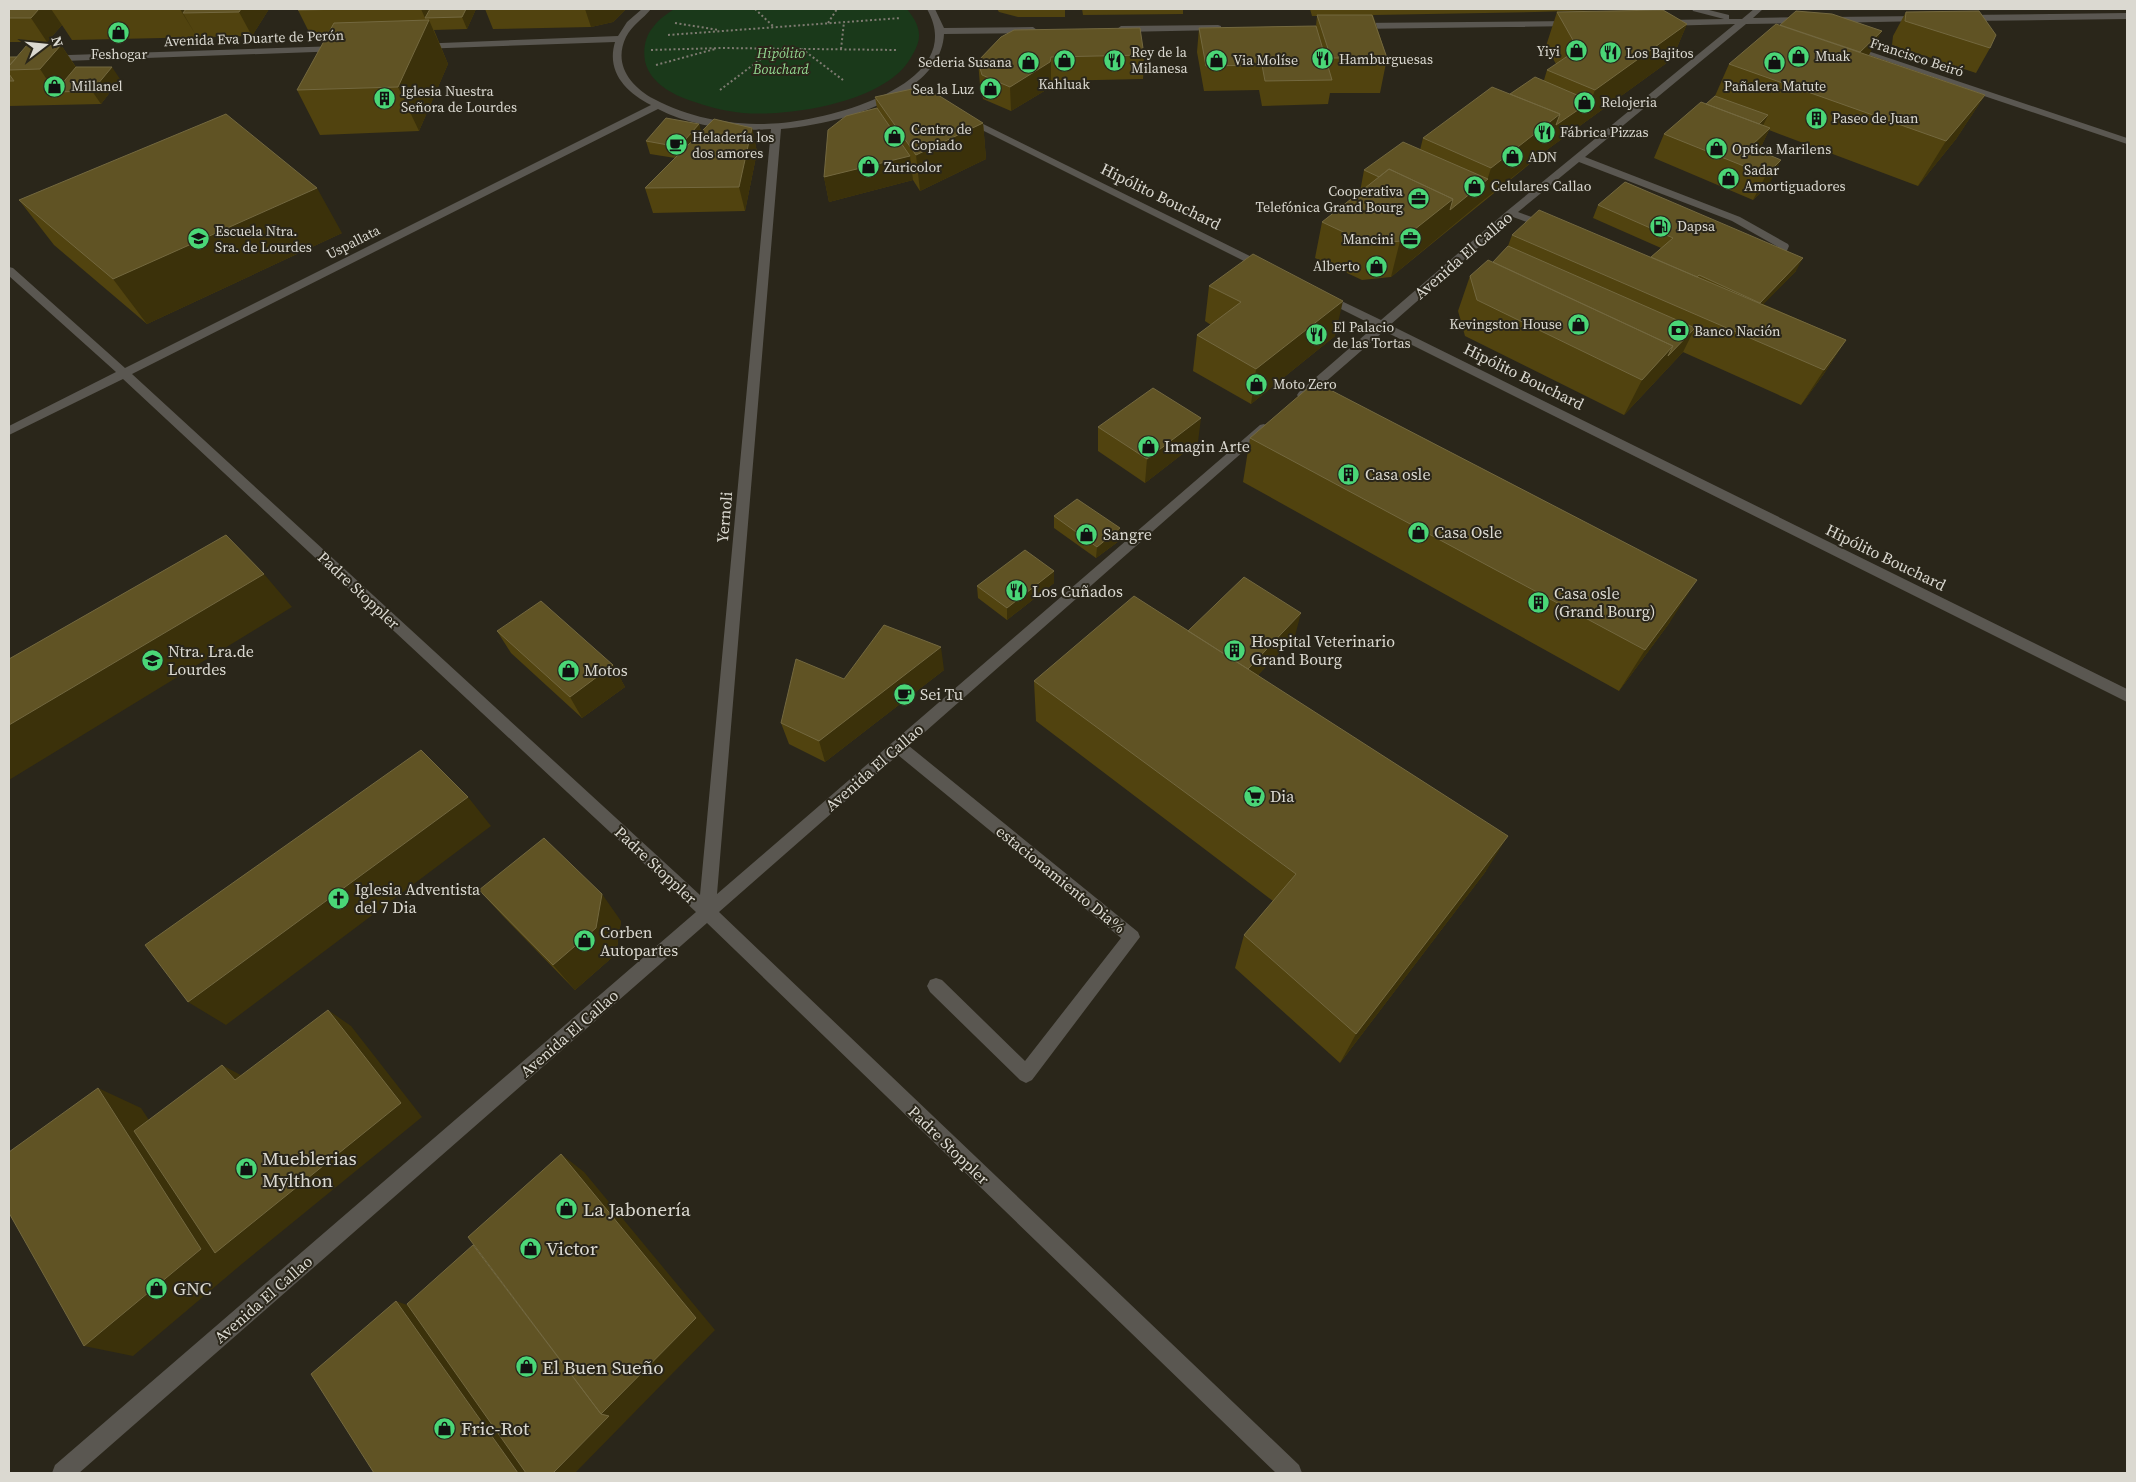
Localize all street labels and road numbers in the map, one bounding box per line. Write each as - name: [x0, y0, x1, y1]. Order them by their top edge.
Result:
- street label: Avenida Eva Duarte de Perón: [164, 25, 345, 51]
- street label: Francisco Beiró: [1868, 32, 1967, 82]
- street label: Hipólito Bouchard: [1097, 157, 1225, 235]
- street label: Avenida El Callao: [1409, 206, 1517, 304]
- street label: Uspallata: [323, 220, 384, 264]
- street label: Hipólito Bouchard: [1460, 337, 1588, 415]
- street label: Yernoli: [711, 490, 737, 544]
- street label: Hipólito Bouchard: [1822, 518, 1950, 596]
- street label: Padre Stoppler: [313, 546, 405, 634]
- street label: Avenida El Callao: [820, 718, 928, 816]
- street label: estacionamiento Dia%: [992, 820, 1130, 938]
- street label: Padre Stoppler: [610, 821, 702, 909]
- street label: Avenida El Callao: [515, 984, 623, 1082]
- street label: Padre Stoppler: [904, 1101, 995, 1190]
- street label: Avenida El Callao: [209, 1250, 317, 1348]

